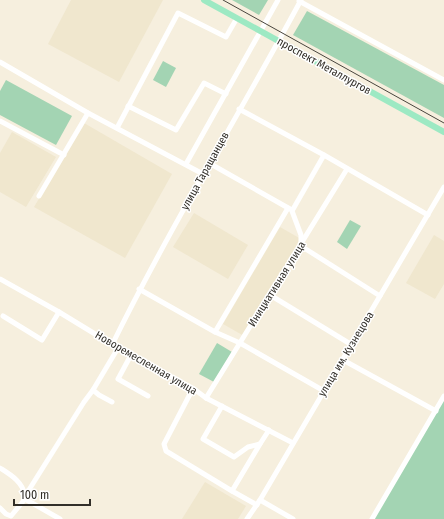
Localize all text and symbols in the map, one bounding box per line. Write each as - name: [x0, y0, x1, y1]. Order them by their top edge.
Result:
- street label: проспект Металлургов: [275, 35, 373, 97]
- street label: улица Таращанцев: [178, 130, 232, 212]
- street label: Инициативная улица: [245, 239, 309, 329]
- street label: улица им. Кузнецова: [316, 309, 376, 399]
- street label: Новоремесленная улица: [93, 328, 199, 398]
- scale bar: [14, 481, 90, 507]
- text: 100 m: [20, 488, 49, 502]

